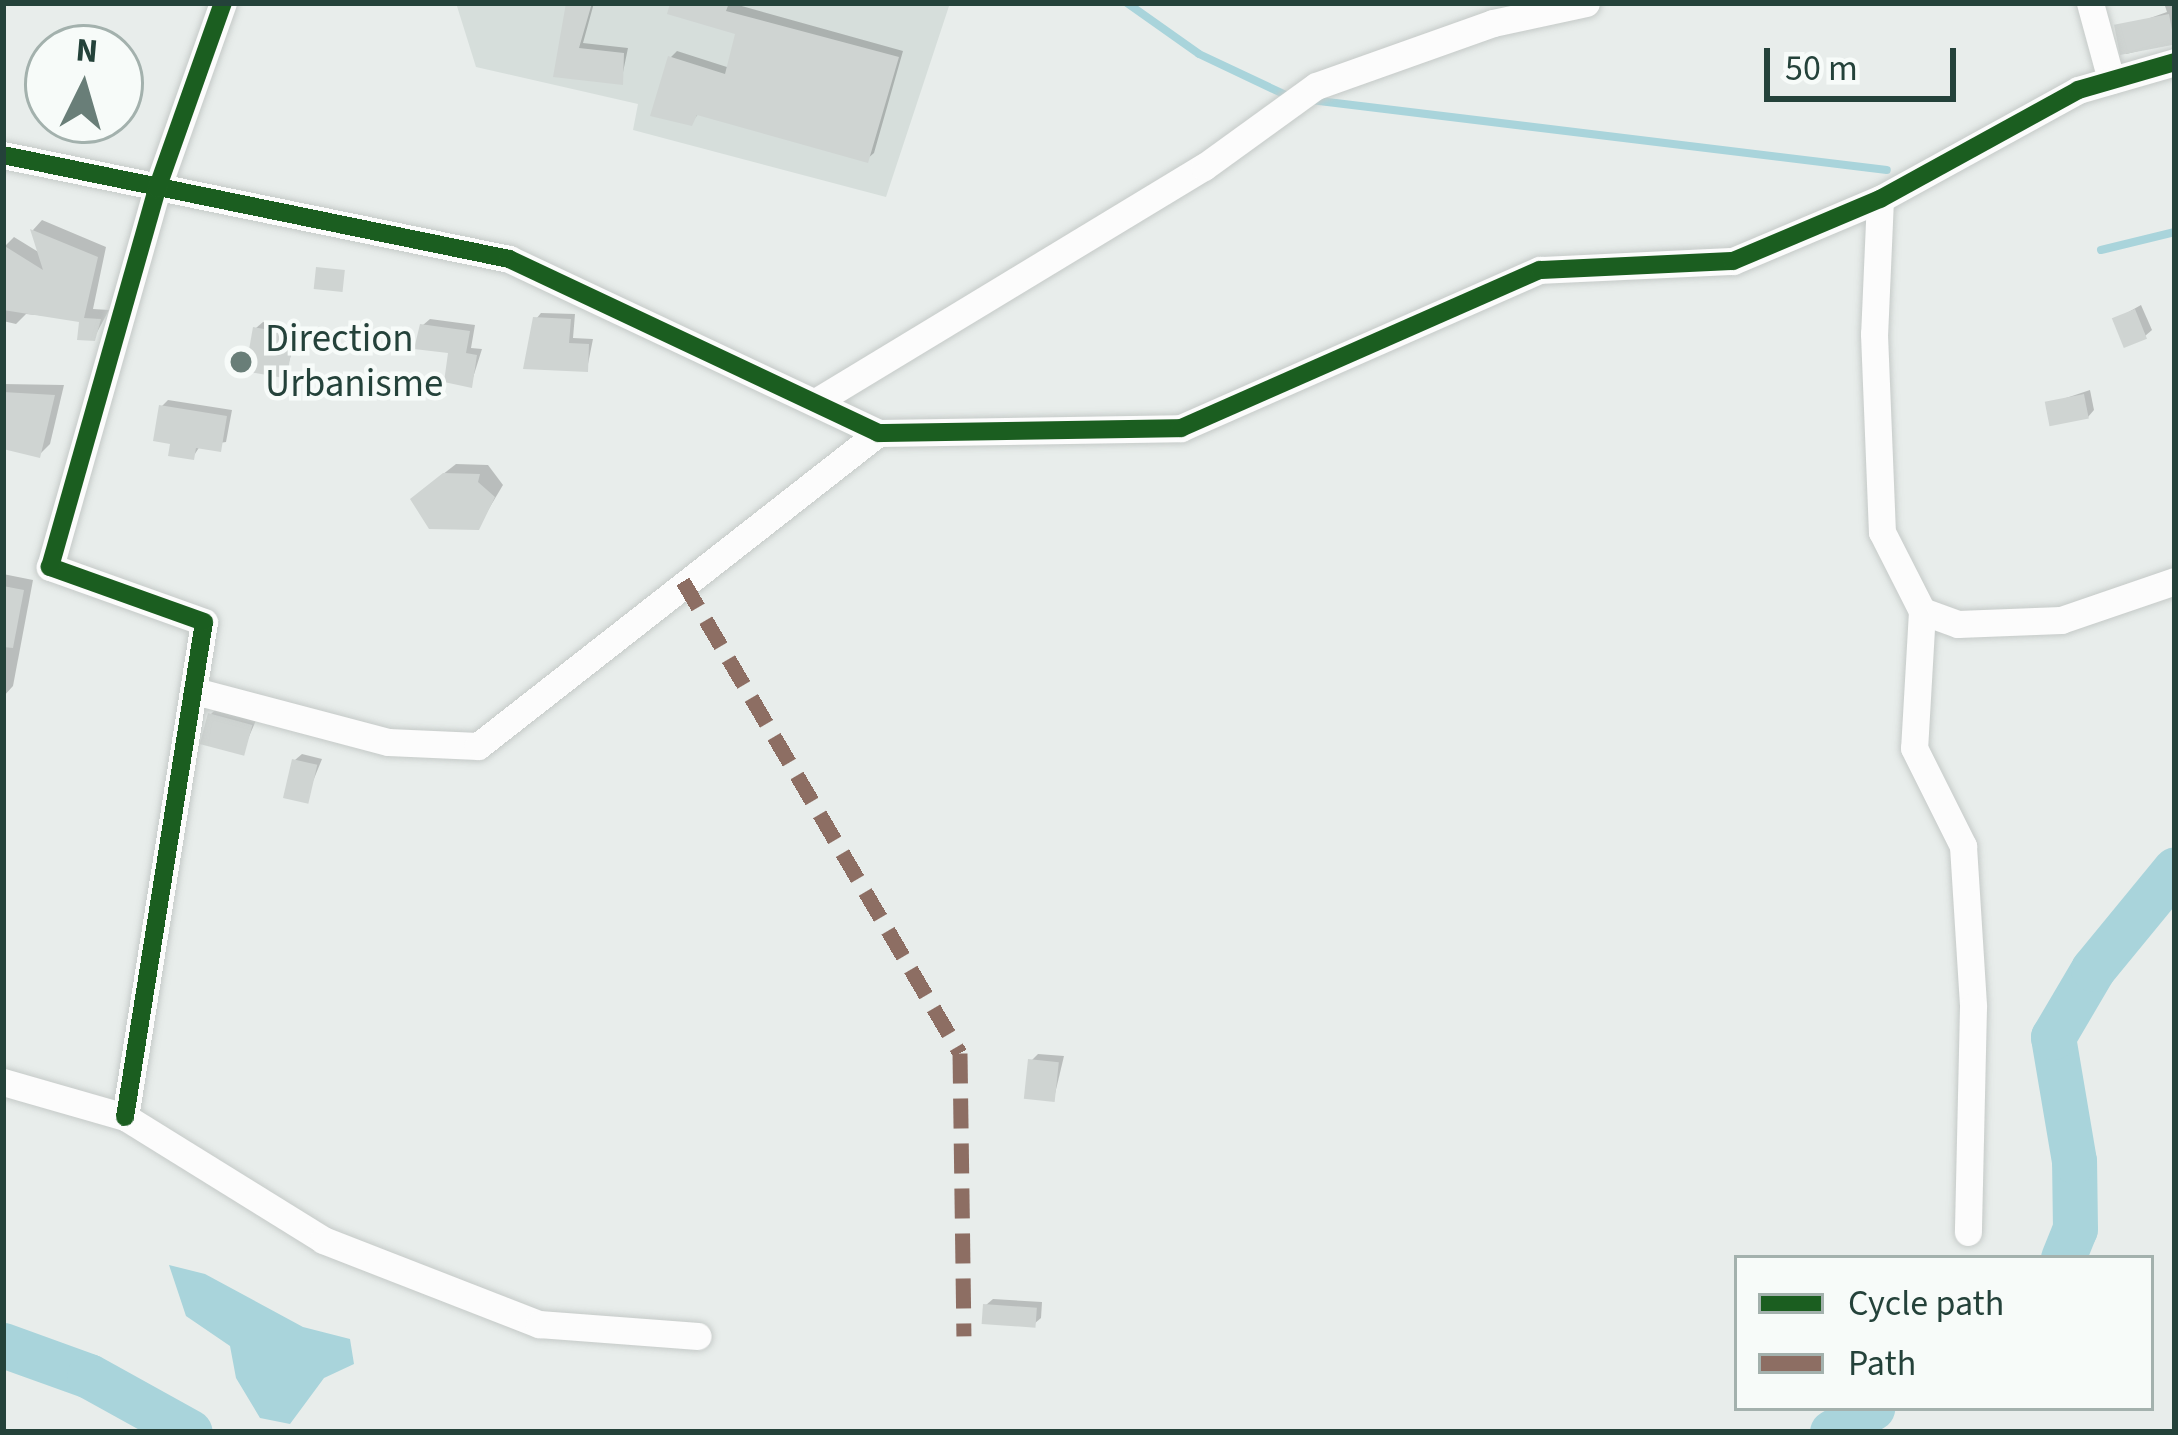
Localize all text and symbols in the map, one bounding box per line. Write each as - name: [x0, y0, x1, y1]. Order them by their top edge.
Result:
- north arrow: [24, 24, 144, 144]
- scale bar: [1770, 24, 1962, 98]
- text: N: [74, 26, 100, 75]
- text: 50 m: [1785, 43, 1858, 94]
- place label: Direction Urbanisme: [265, 317, 443, 408]
- marker: Direction Urbanisme: [228, 349, 254, 375]
- legend: [1734, 1255, 2154, 1411]
- text: Cycle path: [1848, 1278, 2004, 1329]
- text: Path: [1848, 1338, 1916, 1389]

